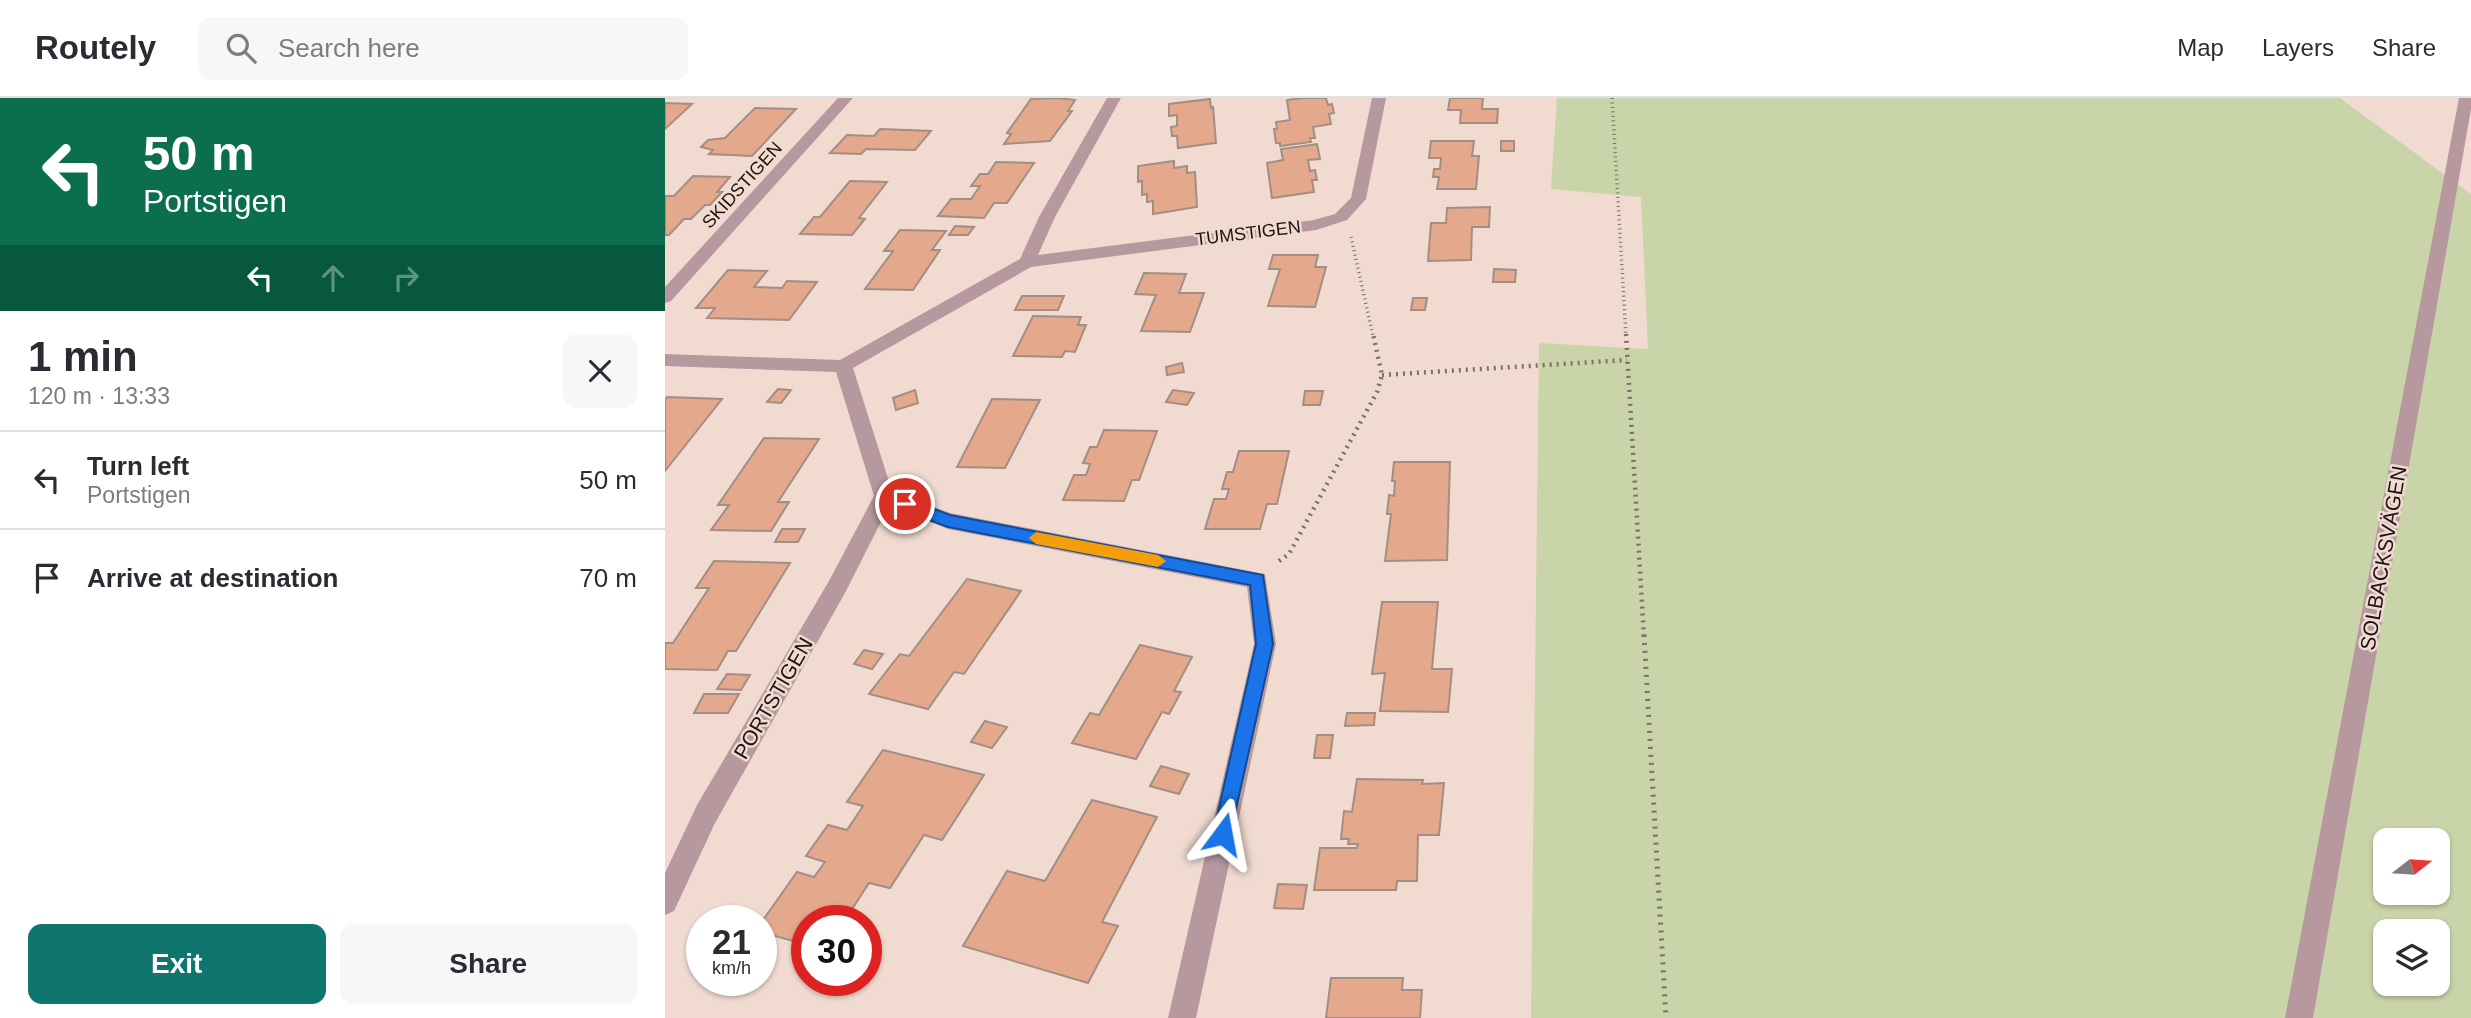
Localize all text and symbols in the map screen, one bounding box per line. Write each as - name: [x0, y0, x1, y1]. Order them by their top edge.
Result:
- search box: [198, 17, 688, 80]
- text: Routely: [35, 29, 156, 66]
- icon: search: [222, 29, 260, 67]
- text: Search here: [278, 33, 420, 63]
- text: Map: [2177, 34, 2224, 61]
- text: Layers: [2262, 34, 2334, 61]
- text: Share: [2372, 34, 2436, 61]
- icon: left: [28, 126, 119, 217]
- text: 50 m: [143, 126, 255, 180]
- street label: SKIDSTIGEN: [698, 138, 786, 232]
- text: Portstigen: [143, 183, 287, 219]
- street label: TUMSTIGEN: [1194, 217, 1302, 249]
- icon: left: [241, 259, 279, 297]
- icon: ahead: [314, 259, 352, 297]
- icon: right: [387, 259, 425, 297]
- text: 1 min: [28, 333, 138, 380]
- button: close: [563, 334, 637, 408]
- text: 120 m · 13:33: [28, 383, 170, 409]
- text: Turn left: [87, 451, 189, 481]
- icon: left: [28, 461, 66, 499]
- street label: SOLBACKSVÄGEN: [2355, 464, 2411, 652]
- text: 50 m: [579, 465, 637, 495]
- pin: [875, 474, 935, 534]
- text: Portstigen: [87, 482, 191, 508]
- icon: arrive: [886, 485, 924, 523]
- icon: arrive: [28, 559, 66, 597]
- text: Arrive at destination: [87, 563, 338, 593]
- text: 70 m: [579, 563, 637, 593]
- street label: PORTSTIGEN: [729, 633, 817, 763]
- position arrow: [1186, 797, 1260, 871]
- north arrow: [2373, 828, 2450, 905]
- map controls: [2373, 828, 2450, 996]
- speed limit sign: 30: [791, 905, 882, 996]
- button: layers: [2373, 919, 2450, 996]
- text: 21: [712, 922, 751, 961]
- button: Exit: [28, 924, 326, 1004]
- button: Share: [340, 924, 637, 1004]
- text: km/h: [712, 958, 751, 978]

